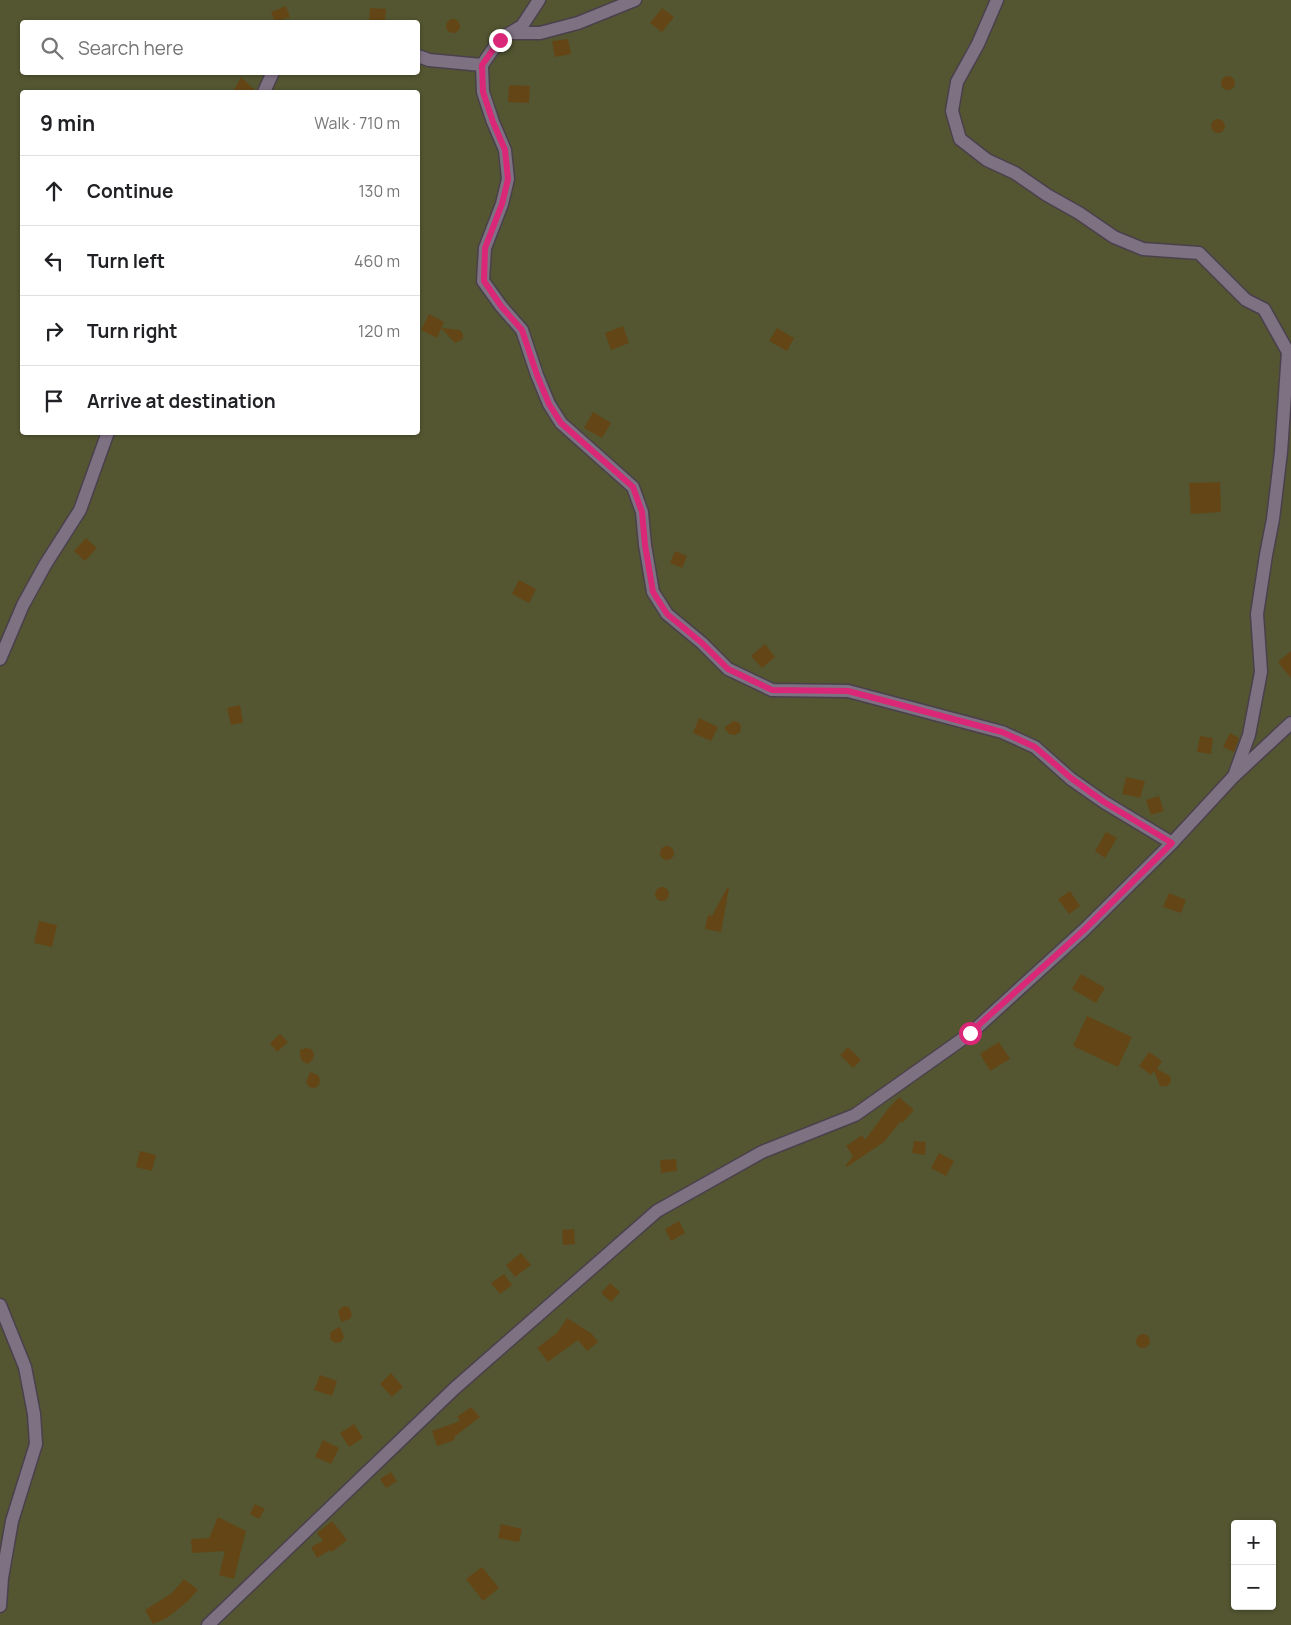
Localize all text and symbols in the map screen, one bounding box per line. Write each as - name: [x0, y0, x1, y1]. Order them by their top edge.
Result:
- search box: [20, 20, 420, 75]
- route end: [489, 29, 512, 52]
- icon: search: [38, 34, 66, 62]
- text: Search here: [78, 35, 184, 61]
- text: 9 min: [40, 109, 95, 137]
- text: Walk · 710 m: [314, 112, 400, 134]
- icon: ahead: [40, 177, 68, 205]
- text: Continue: [87, 178, 173, 204]
- text: 130 m: [358, 180, 400, 202]
- icon: left: [40, 247, 68, 275]
- text: Turn left: [87, 248, 165, 274]
- text: 460 m: [354, 250, 400, 272]
- icon: right: [40, 317, 68, 345]
- text: Turn right: [87, 318, 177, 344]
- text: 120 m: [358, 320, 400, 342]
- icon: arrive: [40, 387, 68, 415]
- text: Arrive at destination: [87, 388, 276, 414]
- route start: [959, 1022, 982, 1045]
- map controls: [1231, 1520, 1276, 1610]
- button: +: [1231, 1520, 1276, 1565]
- button: −: [1231, 1565, 1276, 1610]

